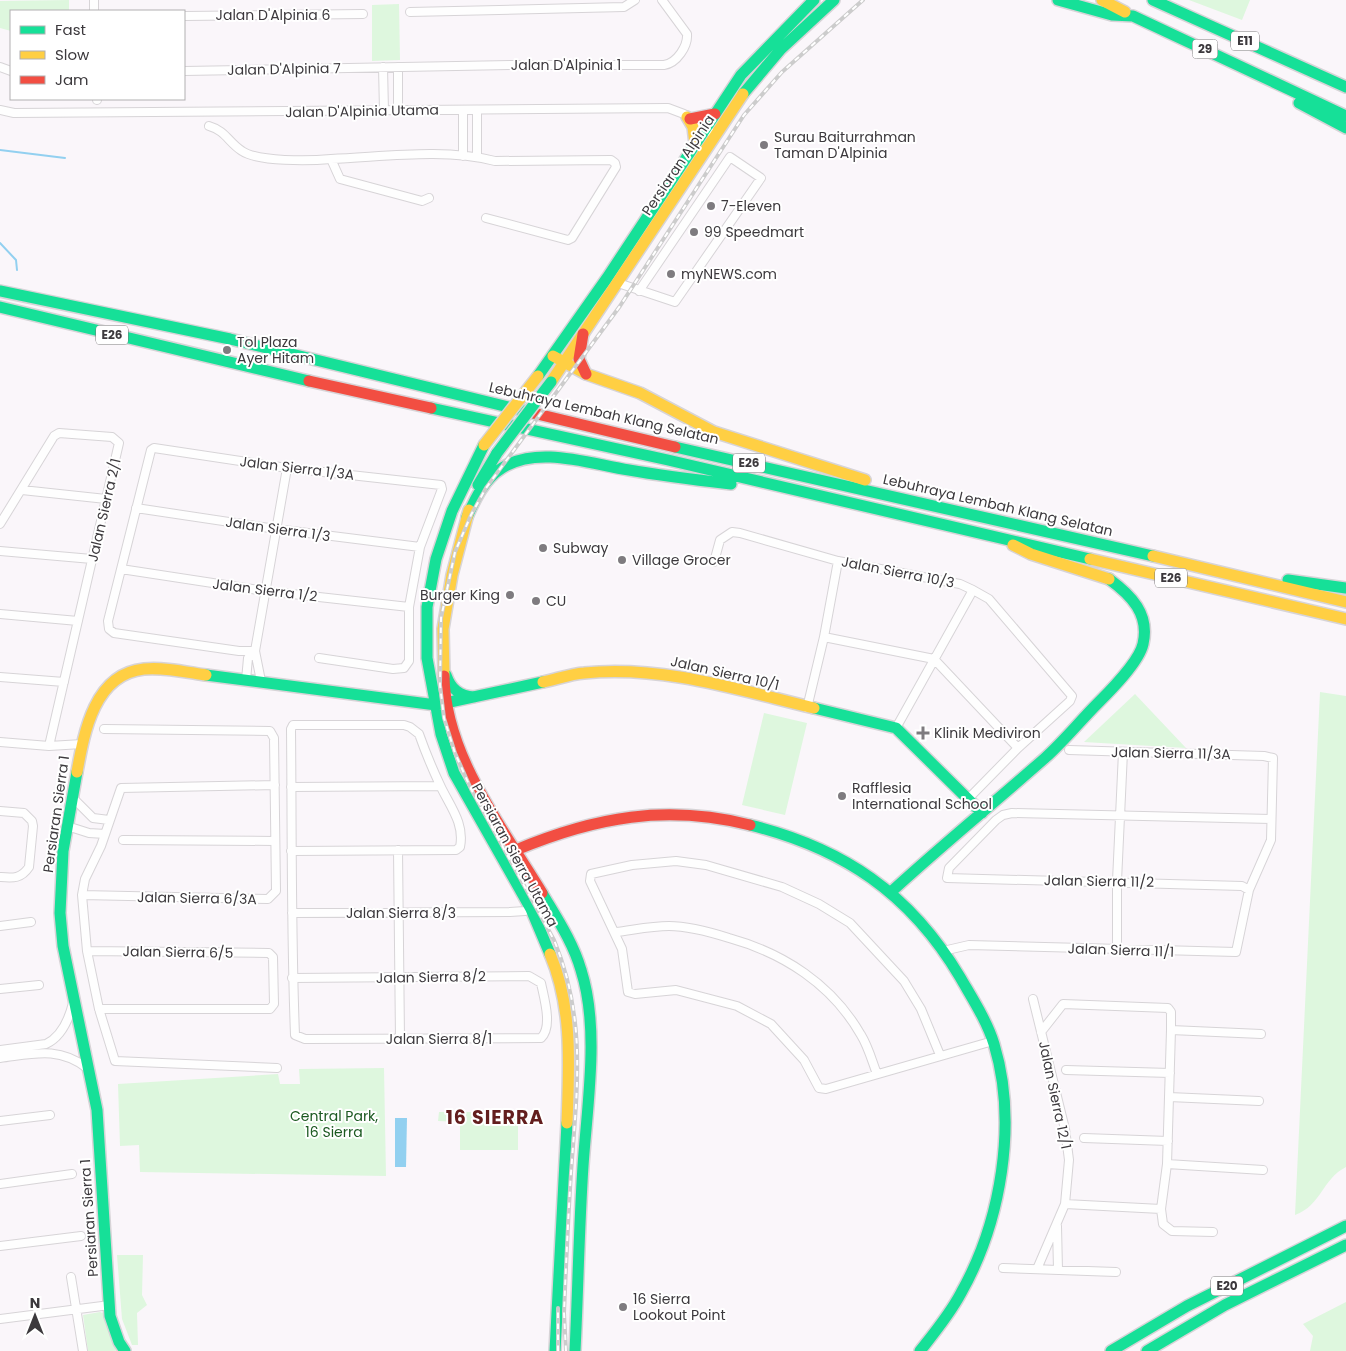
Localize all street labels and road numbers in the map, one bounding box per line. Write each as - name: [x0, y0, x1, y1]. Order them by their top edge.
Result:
- street label: Jalan D'Alpinia 6: [216, 5, 331, 25]
- road number: E11: [1231, 31, 1259, 50]
- road number: 29: [1192, 40, 1218, 59]
- street label: Jalan D'Alpinia 1: [511, 55, 621, 75]
- street label: Jalan D'Alpinia 7: [227, 58, 341, 80]
- street label: Jalan D'Alpinia Utama: [285, 100, 439, 122]
- street label: Persiaran Alpinia: [637, 111, 719, 219]
- road number: E26: [96, 326, 128, 344]
- street label: Lebuhraya Lembah Klang Selatan: [487, 377, 721, 449]
- street label: Jalan Sierra 1/3A: [239, 451, 355, 485]
- road number: E26: [733, 453, 765, 472]
- street label: Jalan Sierra 2/1: [82, 456, 126, 564]
- street label: Lebuhraya Lembah Klang Selatan: [881, 469, 1115, 541]
- street label: Jalan Sierra 1/3: [224, 512, 332, 546]
- street label: Jalan Sierra 10/3: [840, 551, 956, 593]
- road number: E26: [1155, 568, 1187, 588]
- street label: Jalan Sierra 1/2: [211, 574, 319, 606]
- street label: Jalan Sierra 10/1: [669, 651, 781, 695]
- street label: Jalan Sierra 11/3A: [1111, 742, 1231, 764]
- street label: Persiaran Sierra 1: [38, 754, 74, 874]
- street label: Persiaran Sierra Utama: [467, 780, 563, 930]
- street label: Jalan Sierra 11/2: [1044, 870, 1154, 892]
- street label: Jalan Sierra 6/3A: [137, 887, 257, 909]
- street label: Jalan Sierra 8/3: [346, 903, 456, 923]
- street label: Jalan Sierra 11/1: [1067, 938, 1175, 962]
- street label: Jalan Sierra 6/5: [122, 941, 234, 963]
- street label: Jalan Sierra 8/2: [376, 966, 486, 988]
- street label: Jalan Sierra 8/1: [386, 1029, 492, 1049]
- street label: Jalan Sierra 12/1: [1034, 1039, 1076, 1151]
- street label: Persiaran Sierra 1: [75, 1158, 103, 1278]
- road number: E20: [1211, 1276, 1243, 1295]

